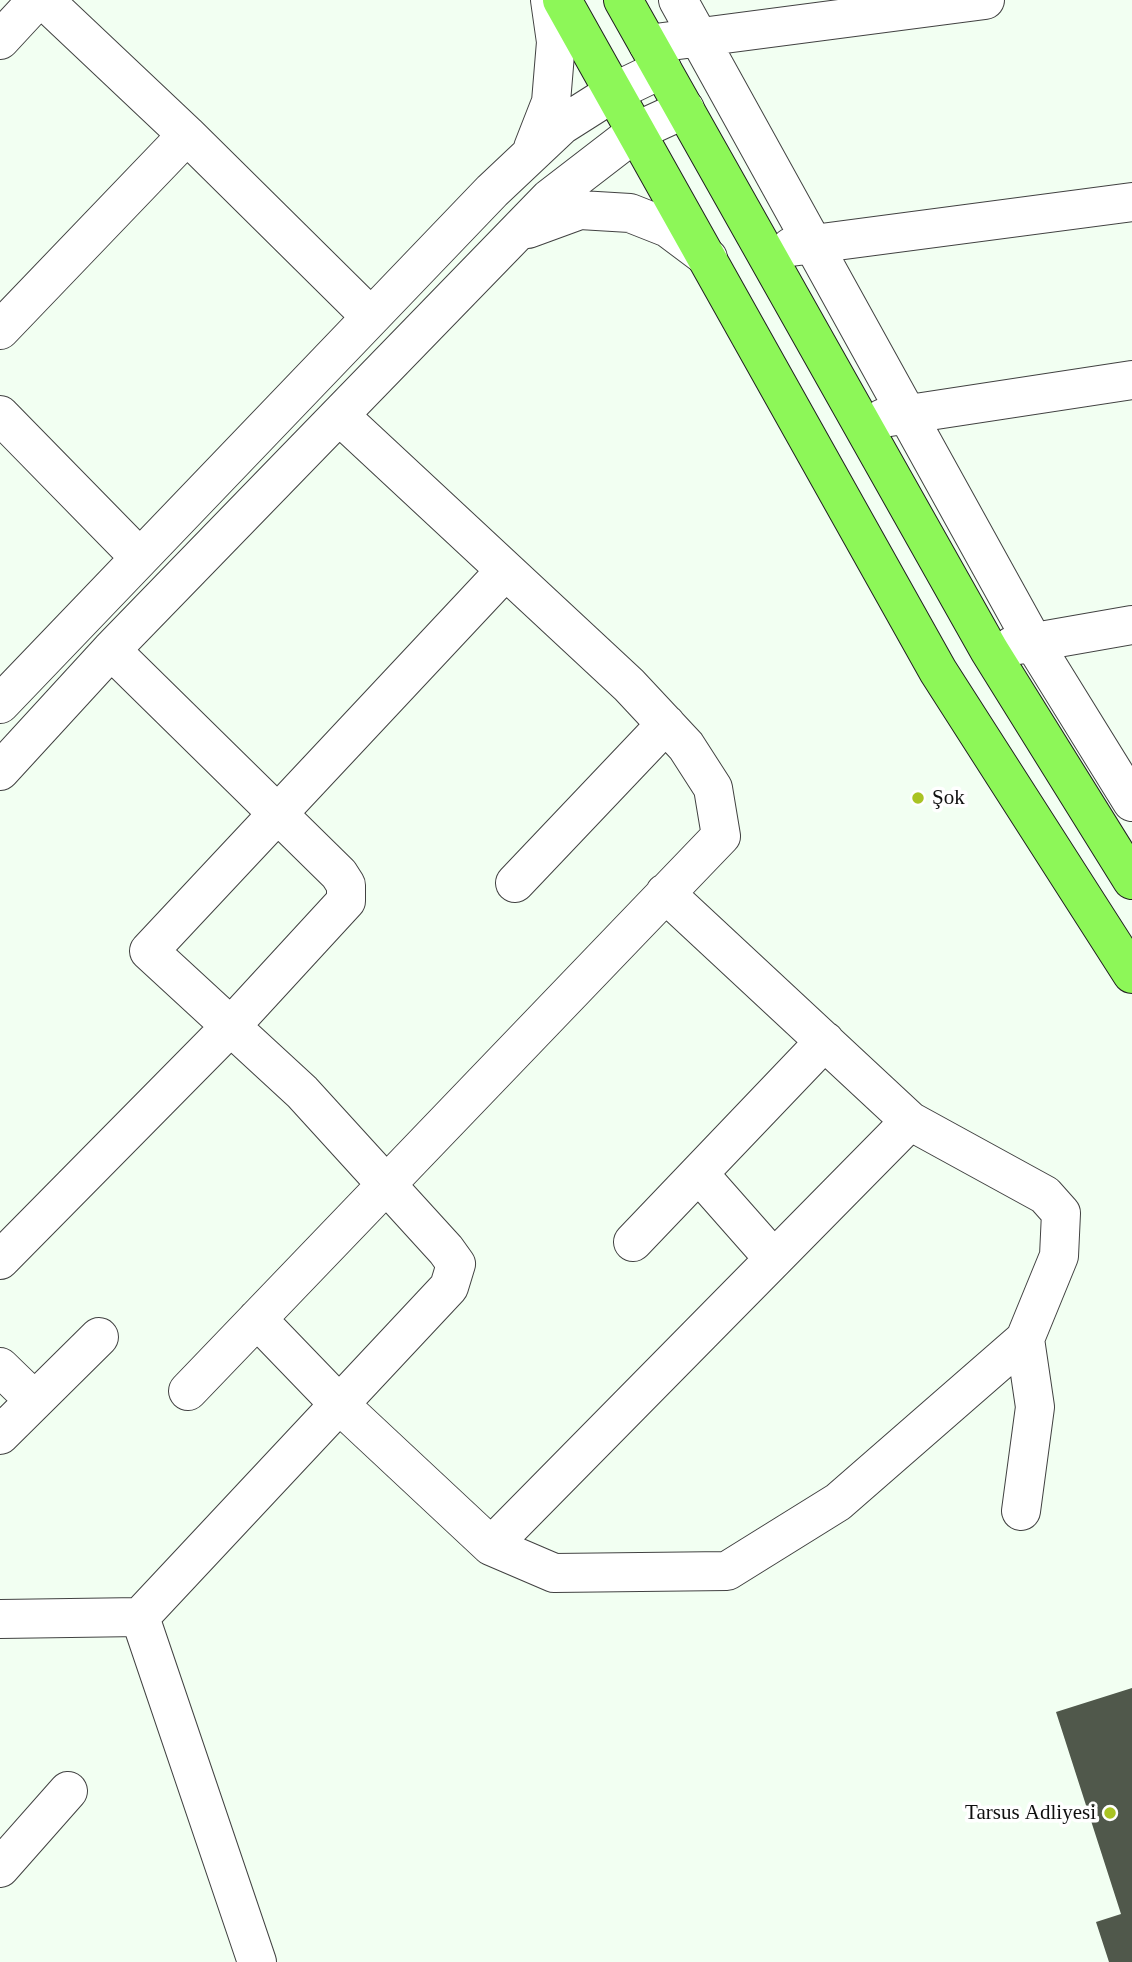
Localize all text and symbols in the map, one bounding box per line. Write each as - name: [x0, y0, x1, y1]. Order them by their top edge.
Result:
- place label: Şok: [932, 785, 965, 811]
- marker: Şok: [910, 790, 926, 806]
- place label: Tarsus Adliyesi: [965, 1800, 1096, 1826]
- marker: Tarsus Adliyesi: [1102, 1805, 1118, 1821]

